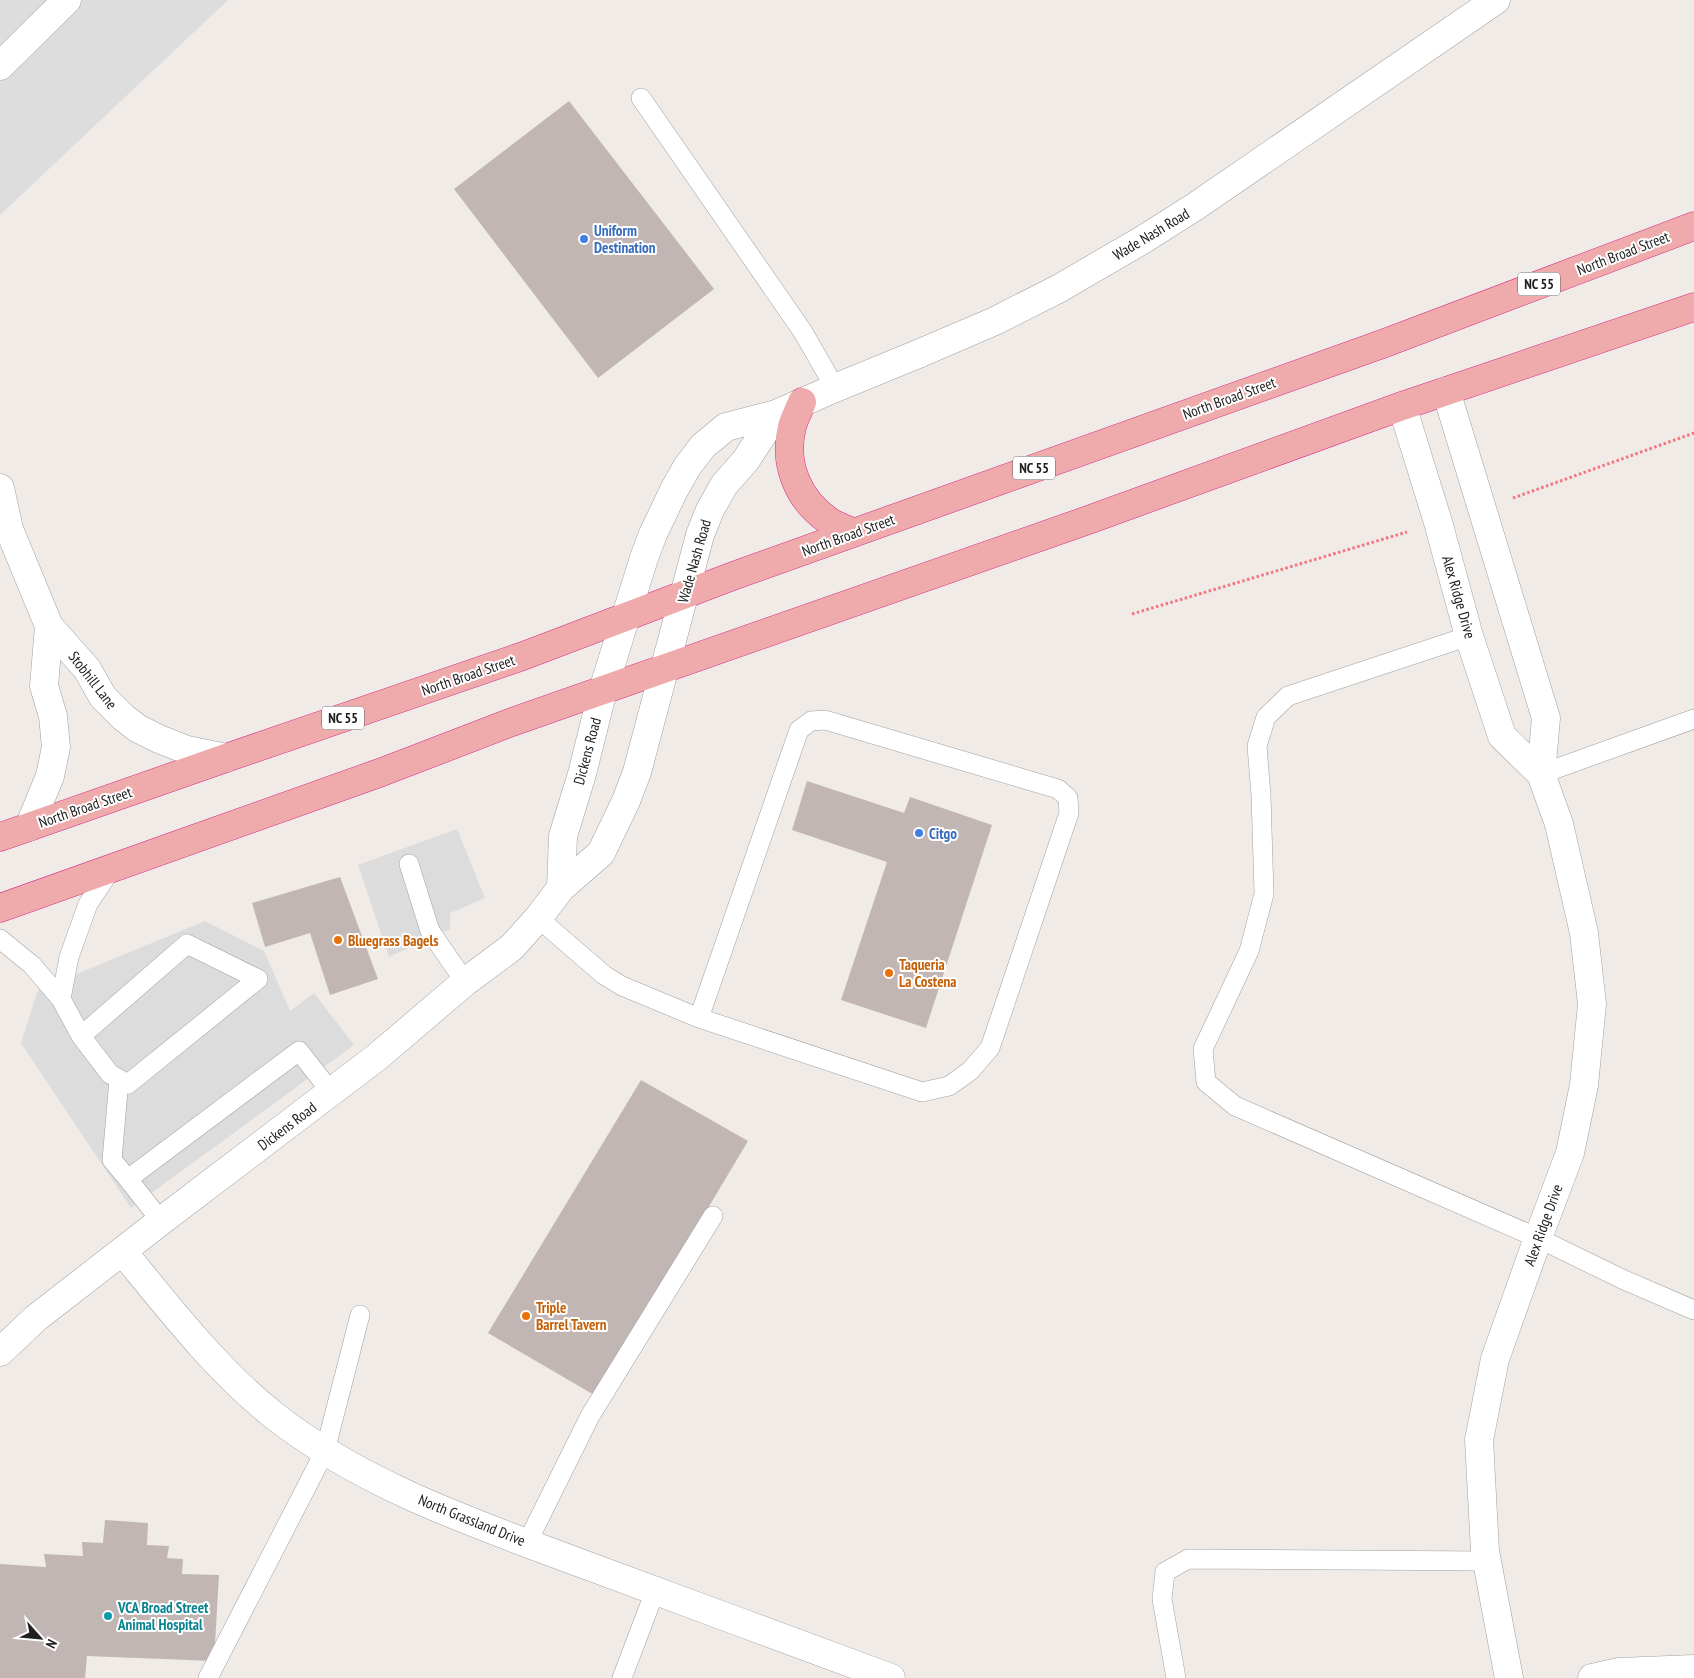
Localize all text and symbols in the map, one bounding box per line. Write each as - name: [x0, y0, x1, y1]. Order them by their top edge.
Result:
- street label: Wade Nash Road: [1109, 204, 1193, 264]
- place label: Uniform Destination: [594, 221, 656, 257]
- street label: North Broad Street: [1574, 227, 1672, 279]
- marker: Uniform Destination: [578, 233, 590, 245]
- road number: NC 55: [1518, 272, 1560, 296]
- street label: North Broad Street: [1180, 372, 1278, 424]
- road number: NC 55: [1013, 456, 1055, 479]
- street label: North Broad Street: [799, 509, 897, 561]
- street label: Wade Nash Road: [673, 517, 715, 605]
- street label: Alex Ridge Drive: [1438, 553, 1480, 641]
- street label: Stobhill Lane: [65, 647, 121, 713]
- street label: North Broad Street: [419, 650, 517, 700]
- road number: NC 55: [322, 706, 364, 730]
- street label: Dickens Road: [569, 715, 605, 787]
- street label: North Broad Street: [36, 782, 134, 832]
- place label: Citgo: [929, 824, 957, 843]
- marker: Citgo: [913, 827, 925, 839]
- place label: Bluegrass Bagels: [348, 931, 438, 950]
- marker: Bluegrass Bagels: [332, 934, 344, 946]
- place label: Taqueria La Costena: [899, 955, 957, 991]
- marker: Taqueria La Costena: [883, 967, 895, 979]
- street label: Dickens Road: [254, 1098, 320, 1154]
- street label: Alex Ridge Drive: [1519, 1182, 1567, 1268]
- place label: Triple Barrel Tavern: [536, 1298, 607, 1334]
- marker: Triple Barrel Tavern: [520, 1310, 532, 1322]
- street label: North Grassland Drive: [416, 1490, 528, 1550]
- place label: VCA Broad Street Animal Hospital: [117, 1598, 209, 1634]
- marker: VCA Broad Street Animal Hospital: [102, 1610, 114, 1622]
- north arrow: [15, 1613, 65, 1663]
- text: N: [42, 1636, 61, 1651]

